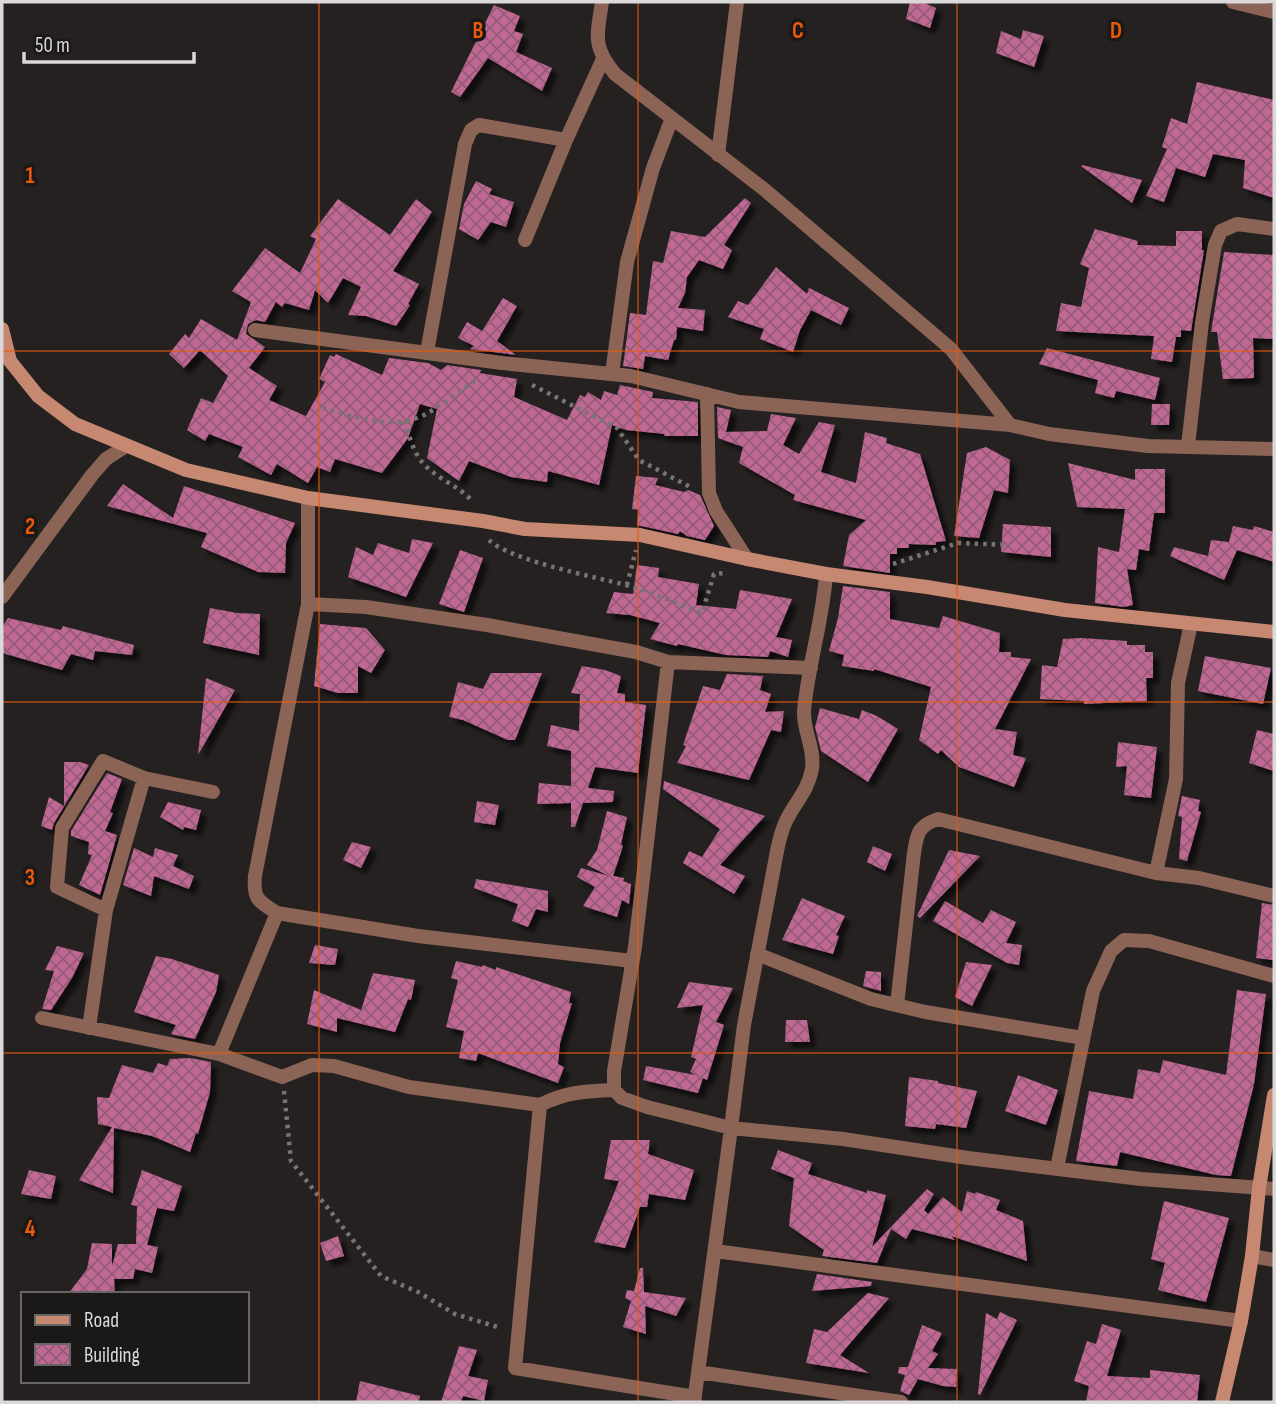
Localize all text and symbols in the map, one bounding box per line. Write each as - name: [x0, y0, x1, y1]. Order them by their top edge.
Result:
- text: B: [473, 17, 484, 45]
- text: C: [792, 17, 804, 45]
- text: D: [1110, 17, 1122, 45]
- scale bar: [24, 21, 194, 65]
- text: 50 m: [35, 33, 70, 58]
- text: 1: [25, 162, 35, 190]
- text: 2: [25, 513, 35, 541]
- text: 3: [25, 864, 35, 892]
- text: 4: [25, 1215, 36, 1243]
- legend: [21, 1292, 248, 1383]
- text: Road: [84, 1308, 119, 1333]
- text: Building: [84, 1343, 140, 1368]

